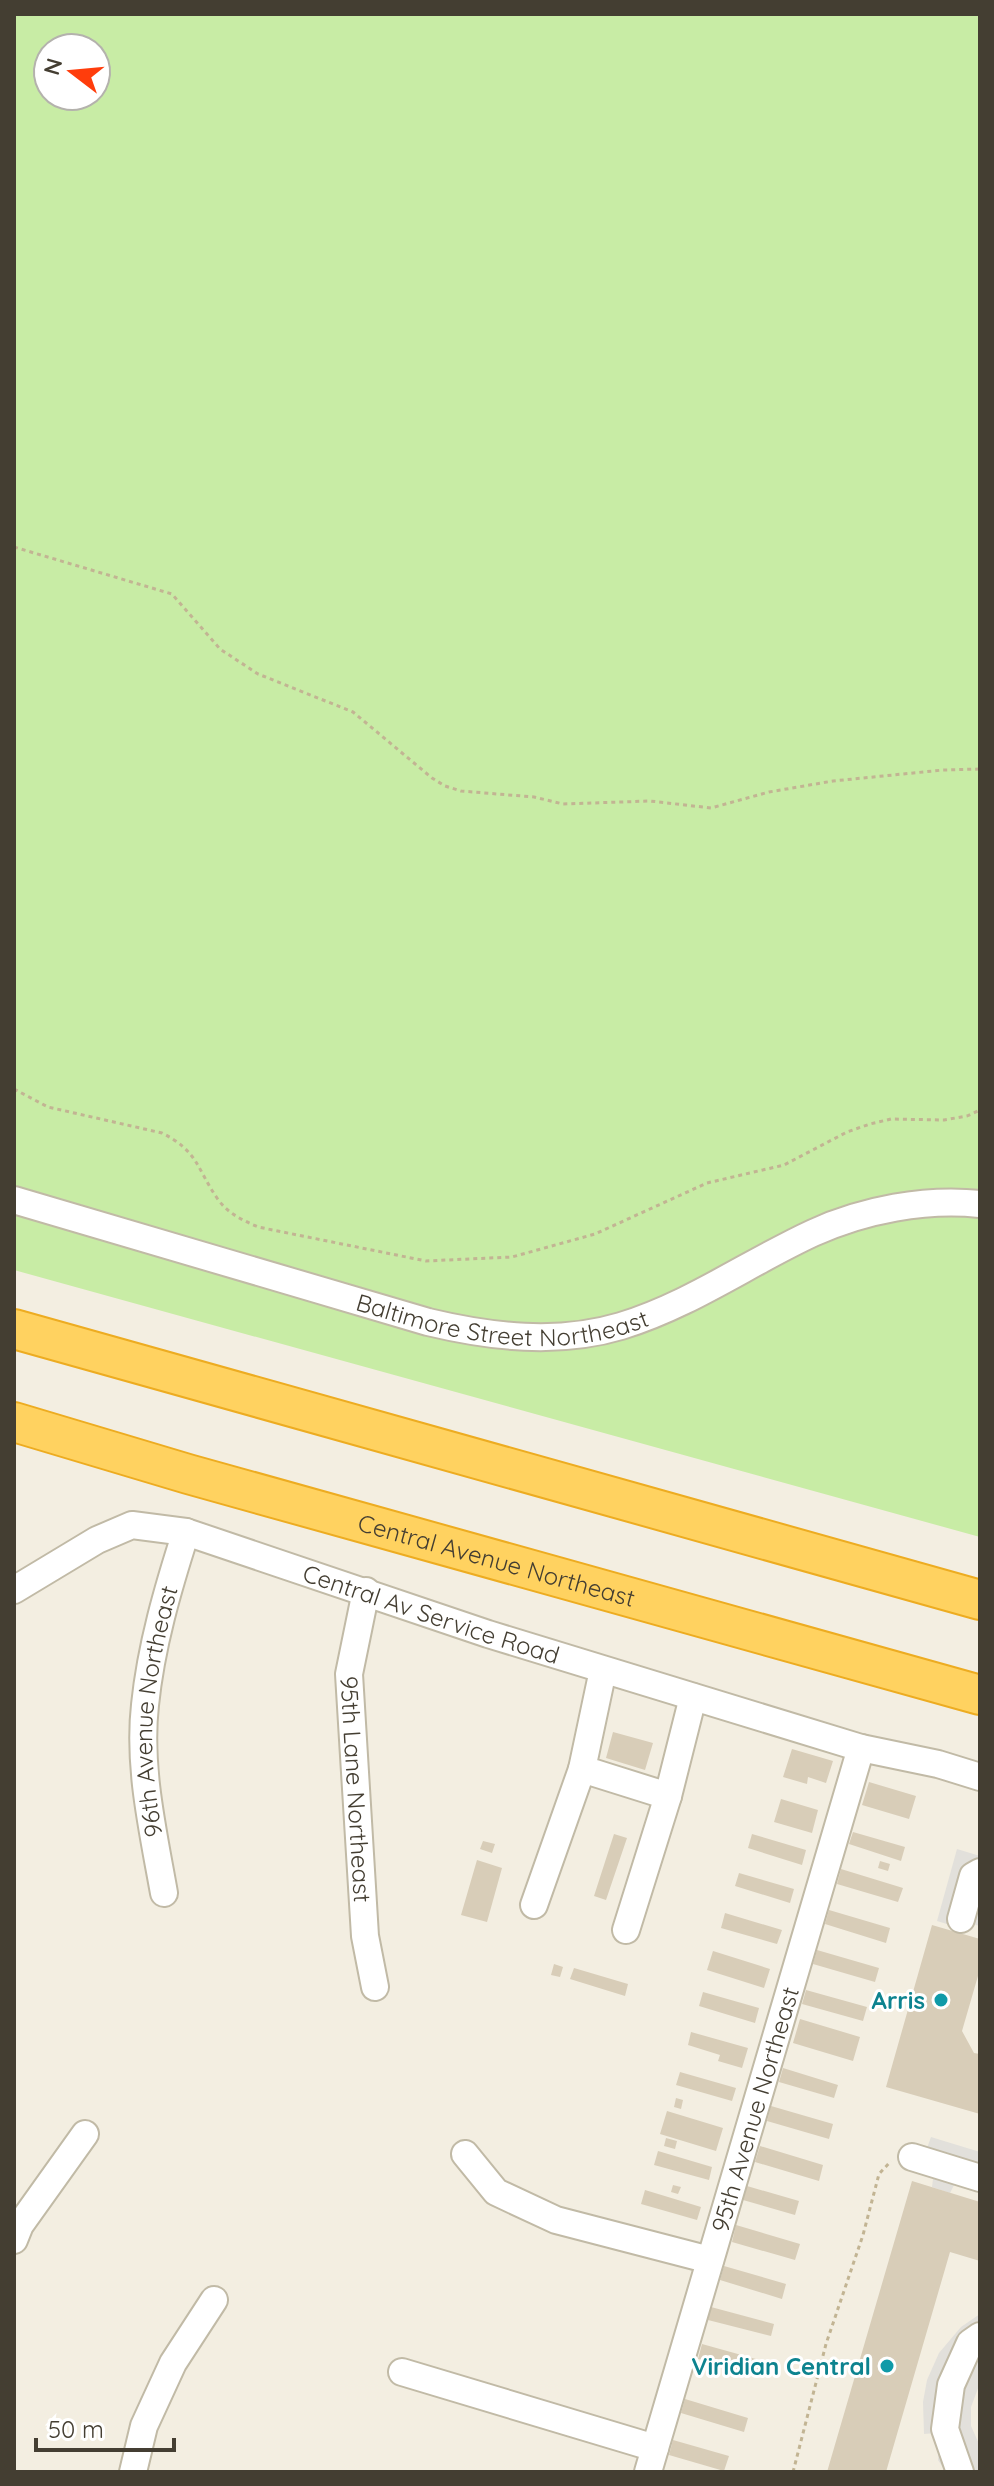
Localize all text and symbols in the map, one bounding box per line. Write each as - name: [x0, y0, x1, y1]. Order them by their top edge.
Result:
- north arrow: [32, 32, 112, 112]
- text: N: [37, 55, 68, 78]
- street label: Baltimore Street Northeast: [353, 1287, 652, 1352]
- street label: Central Avenue Northeast: [355, 1507, 638, 1613]
- street label: Central Av Service Road: [299, 1558, 563, 1670]
- street label: 96th Avenue Northeast: [128, 1582, 184, 1839]
- street label: 95th Lane Northeast: [334, 1675, 378, 1903]
- street label: 95th Avenue Northeast: [704, 1983, 805, 2235]
- place label: Arris: [872, 1985, 925, 2015]
- marker: Arris: [932, 1991, 950, 2009]
- place label: Viridian Central: [691, 2351, 871, 2381]
- marker: Viridian Central: [878, 2357, 896, 2375]
- scale bar: [36, 2402, 174, 2452]
- text: 50 m: [48, 2414, 104, 2444]

